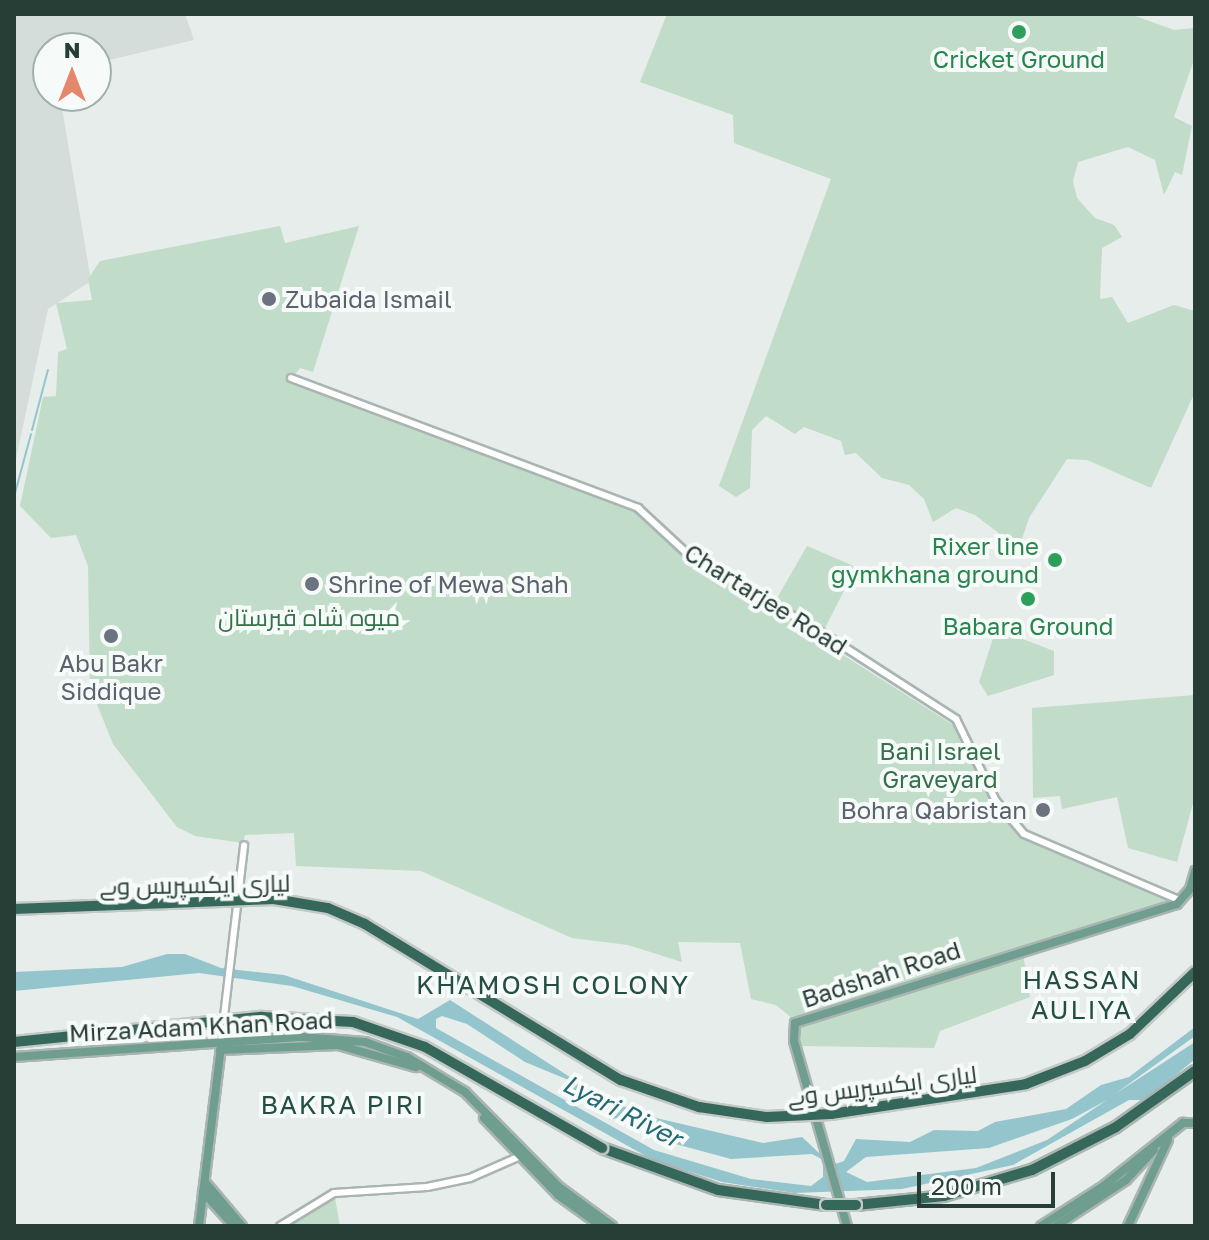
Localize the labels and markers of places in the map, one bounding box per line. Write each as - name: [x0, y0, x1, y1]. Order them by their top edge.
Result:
- marker: Cricket Ground: [1010, 23, 1028, 41]
- place label: Cricket Ground: [933, 45, 1105, 73]
- place label: Zubaida Ismail: [285, 285, 452, 313]
- marker: Zubaida Ismail: [260, 290, 278, 308]
- place label: Rixer line gymkhana ground: [831, 532, 1039, 588]
- marker: Rixer line gymkhana ground: [1046, 551, 1064, 569]
- place label: Shrine of Mewa Shah: [328, 570, 569, 598]
- marker: Shrine of Mewa Shah: [303, 575, 321, 593]
- marker: Babara Ground: [1019, 590, 1037, 608]
- place label: Babara Ground: [942, 612, 1114, 640]
- marker: Abu Bakr Siddique: [102, 627, 120, 645]
- place label: Abu Bakr Siddique: [59, 649, 163, 705]
- place label: Bohra Qabristan: [841, 796, 1027, 824]
- marker: Bohra Qabristan: [1034, 801, 1052, 819]

